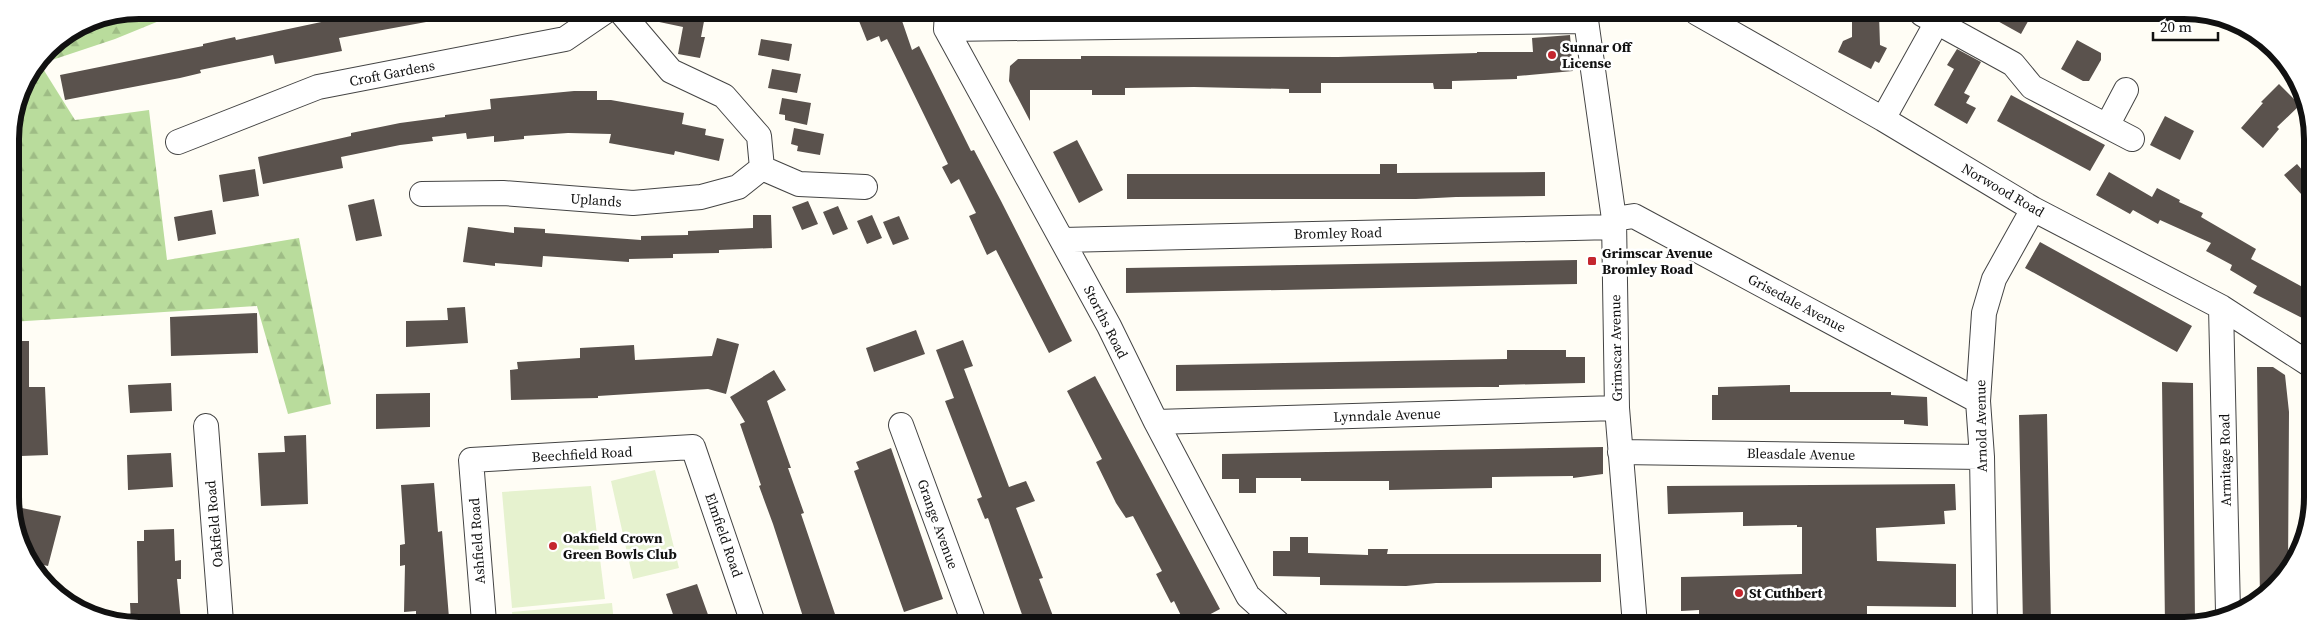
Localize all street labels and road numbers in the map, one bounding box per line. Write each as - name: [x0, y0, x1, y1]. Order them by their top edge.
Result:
- street label: Croft Gardens: [348, 55, 436, 91]
- street label: Norwood Road: [1958, 158, 2048, 222]
- street label: Uplands: [570, 188, 622, 212]
- street label: Bromley Road: [1294, 222, 1382, 244]
- street label: Grisedale Avenue: [1744, 269, 1850, 337]
- street label: Storths Road: [1079, 282, 1133, 362]
- street label: Grimscar Avenue: [1605, 294, 1627, 402]
- street label: Arnold Avenue: [1970, 380, 1992, 472]
- street label: Lynndale Avenue: [1333, 403, 1441, 427]
- street label: Armitage Road: [2214, 413, 2236, 507]
- street label: Beechfield Road: [531, 441, 633, 467]
- street label: Bleasdale Avenue: [1747, 443, 1855, 465]
- street label: Grange Avenue: [912, 476, 964, 572]
- street label: Oakfield Road: [200, 480, 228, 568]
- street label: Elmfield Road: [700, 490, 748, 580]
- street label: Ashfield Road: [464, 497, 490, 585]

